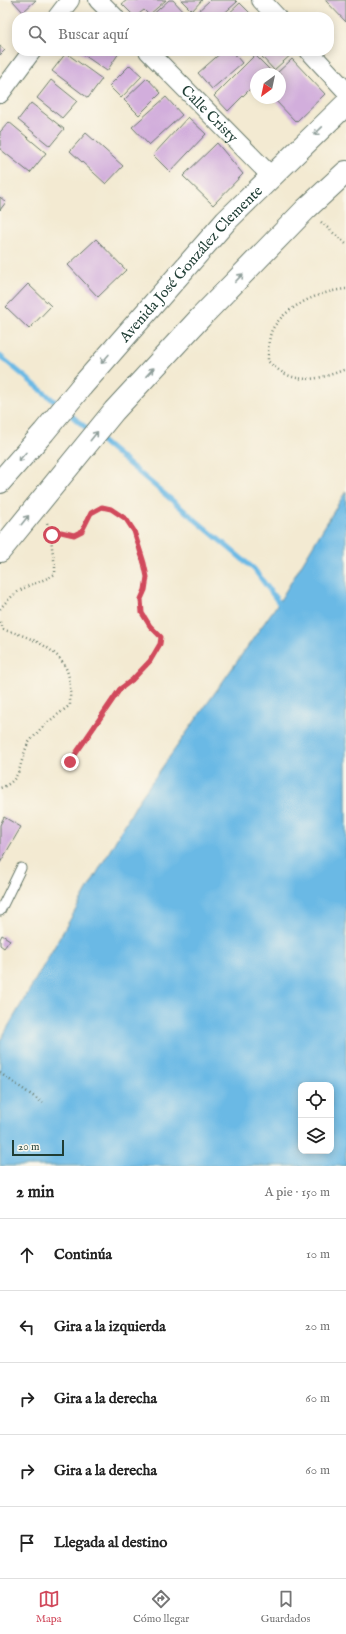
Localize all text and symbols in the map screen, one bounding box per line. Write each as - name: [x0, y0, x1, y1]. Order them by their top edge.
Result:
- search box: [12, 12, 334, 56]
- icon: search: [26, 23, 48, 45]
- text: Buscar aquí: [58, 25, 128, 44]
- north arrow: [250, 68, 286, 104]
- street label: Calle Cristy: [177, 81, 242, 147]
- one-way arrow: [313, 126, 323, 136]
- street label: Avenida José González Clemente: [115, 182, 267, 347]
- one-way arrow: [234, 273, 244, 283]
- one-way arrow: [100, 354, 110, 364]
- one-way arrow: [145, 367, 155, 377]
- one-way arrow: [89, 430, 98, 441]
- one-way arrow: [17, 452, 27, 462]
- one-way arrow: [20, 515, 29, 526]
- route start: [43, 526, 61, 544]
- route end: [61, 753, 79, 771]
- map controls: [298, 1082, 334, 1154]
- button: locate: [298, 1082, 334, 1118]
- button: layers: [298, 1118, 334, 1154]
- scale bar: [12, 1138, 64, 1157]
- text: 20 m: [18, 1140, 39, 1154]
- text: 2 min: [16, 1182, 54, 1203]
- text: A pie · 150 m: [265, 1184, 330, 1201]
- icon: ahead: [16, 1244, 38, 1266]
- text: Continúa: [54, 1245, 112, 1264]
- text: 10 m: [306, 1246, 330, 1263]
- icon: left: [16, 1316, 38, 1338]
- text: Gira a la izquierda: [54, 1317, 166, 1336]
- text: 20 m: [305, 1318, 330, 1335]
- icon: right: [16, 1388, 38, 1410]
- text: Gira a la derecha: [54, 1389, 157, 1408]
- text: 60 m: [305, 1390, 330, 1407]
- icon: right: [16, 1460, 38, 1482]
- text: Gira a la derecha: [54, 1461, 157, 1480]
- text: 60 m: [305, 1462, 330, 1479]
- icon: arrive: [16, 1532, 38, 1554]
- text: Llegada al destino: [54, 1533, 167, 1552]
- tab: Mapa: [36, 1588, 62, 1626]
- tab: Cómo llegar: [133, 1588, 189, 1626]
- tab: Guardados: [261, 1588, 310, 1626]

